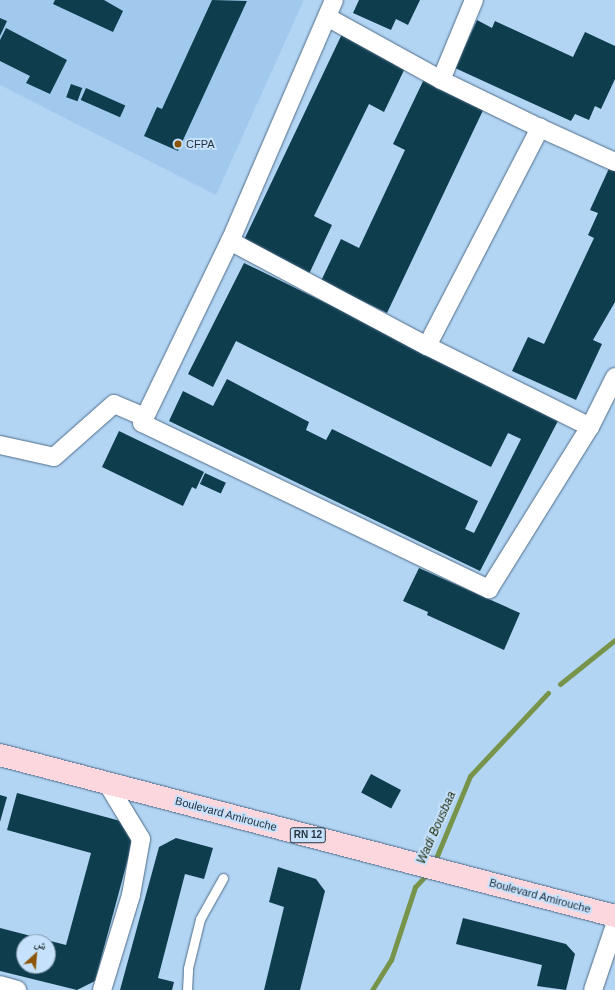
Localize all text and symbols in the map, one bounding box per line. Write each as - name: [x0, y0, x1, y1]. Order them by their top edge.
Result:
- place label: CFPA: [186, 137, 215, 151]
- marker: CFPA: [173, 139, 183, 149]
- water label: Wadi Bousbaa: [415, 790, 459, 866]
- street label: Boulevard Amirouche: [174, 794, 278, 834]
- road number: RN 12: [289, 827, 327, 843]
- street label: Boulevard Amirouche: [488, 876, 592, 916]
- north arrow: [16, 934, 56, 974]
- text: ش: [33, 936, 49, 952]

